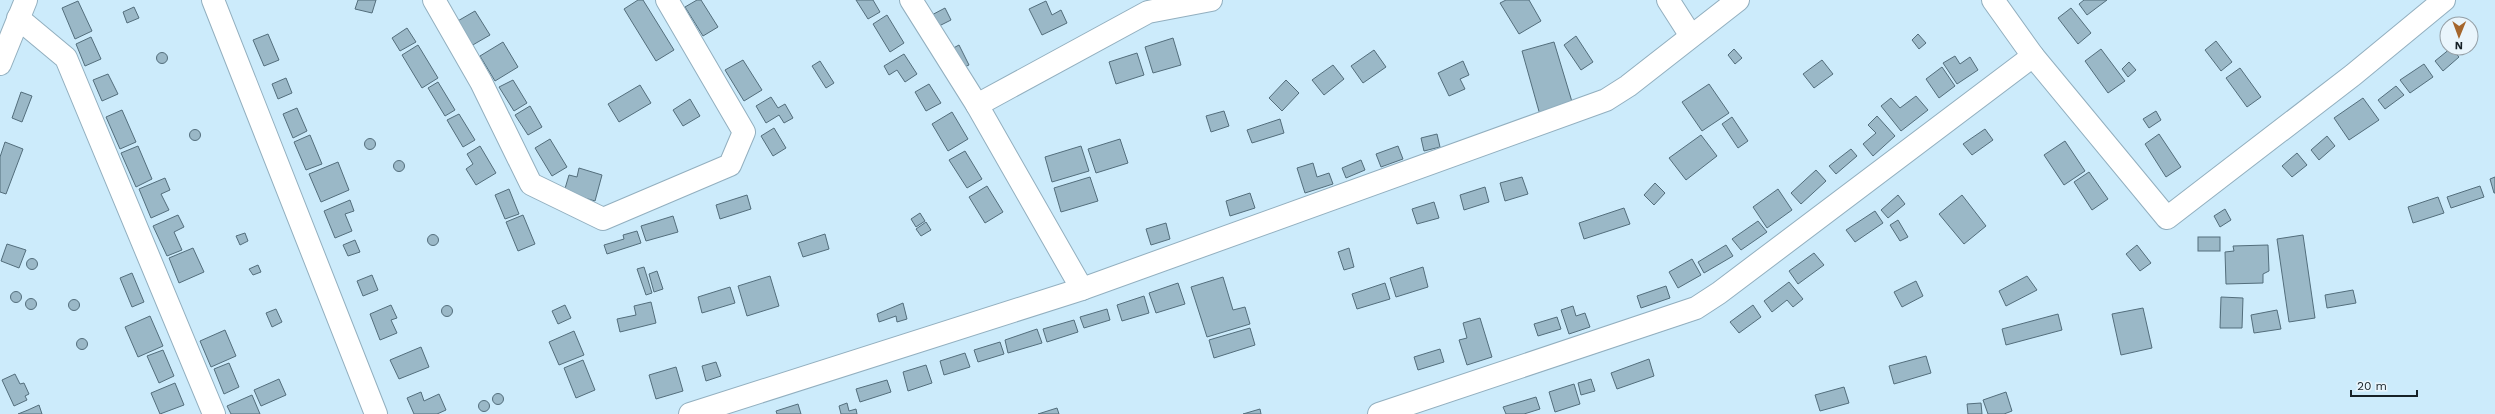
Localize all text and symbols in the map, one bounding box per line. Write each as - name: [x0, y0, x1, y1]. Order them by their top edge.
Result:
- north arrow: [2439, 16, 2479, 56]
- text: N: [2455, 39, 2463, 52]
- scale bar: [2351, 372, 2417, 398]
- text: 20 m: [2357, 379, 2387, 393]

